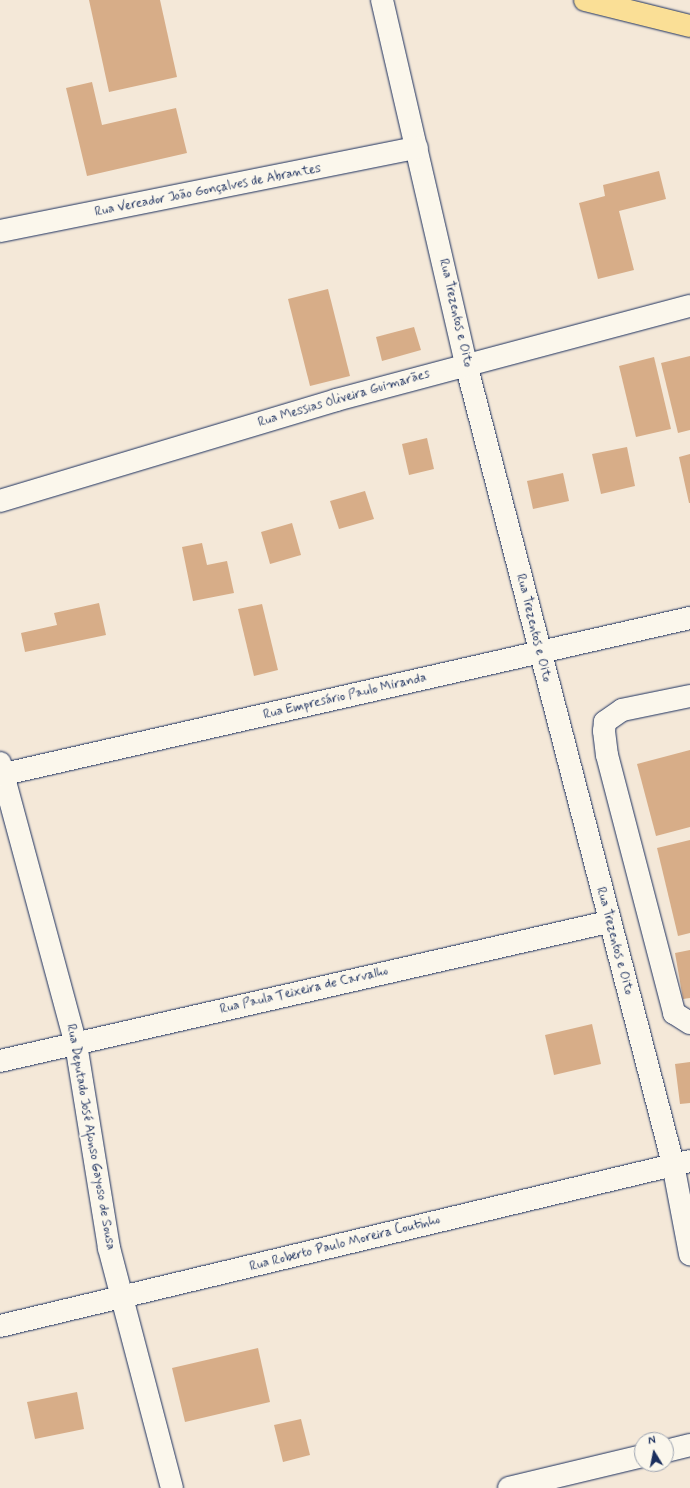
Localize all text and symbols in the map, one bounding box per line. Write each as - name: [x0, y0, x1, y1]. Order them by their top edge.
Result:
- street label: Rua Vereador João Gonçalves de Abrantes: [91, 161, 325, 221]
- street label: Rua Trezentos e Oito: [435, 257, 475, 369]
- street label: Rua Messias Oliveira Guimarães: [254, 366, 434, 432]
- street label: Rua Trezentos e Oito: [512, 572, 554, 684]
- street label: Rua Empresário Paulo Miranda: [262, 671, 428, 723]
- street label: Rua Trezentos e Oito: [592, 886, 636, 996]
- street label: Rua Paula Teixeira de Carvalho: [220, 964, 388, 1018]
- street label: Rua Deputado José Afonso Gayoso de Sousa: [62, 1022, 118, 1252]
- street label: Rua Roberto Paulo Moreira Coutinho: [251, 1213, 439, 1275]
- north arrow: [634, 1432, 674, 1472]
- text: N: [647, 1434, 657, 1449]

